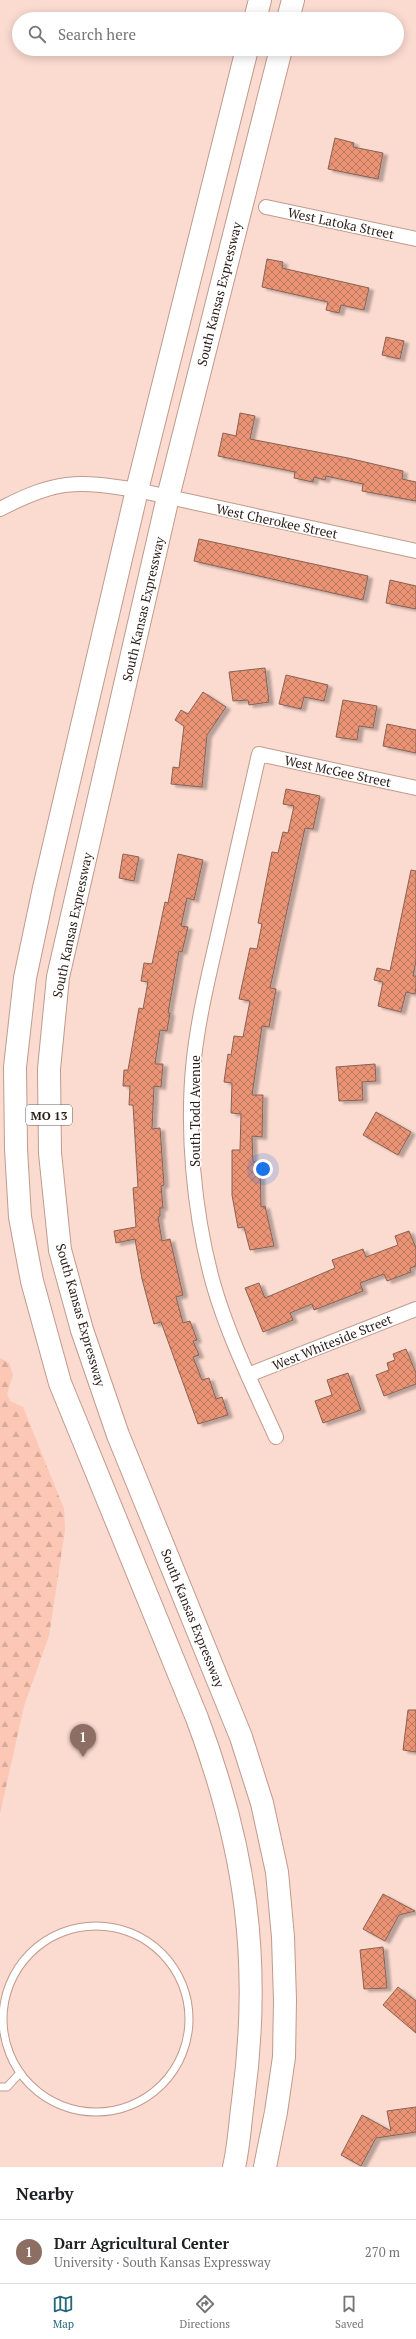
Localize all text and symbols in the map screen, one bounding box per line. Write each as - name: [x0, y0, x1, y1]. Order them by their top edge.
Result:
- search box: [12, 12, 404, 56]
- icon: search: [26, 23, 48, 45]
- text: Search here: [58, 24, 136, 44]
- street label: West Latoka Street: [286, 203, 396, 243]
- street label: South Kansas Expressway: [192, 220, 246, 368]
- street label: West Cherokee Street: [215, 499, 340, 543]
- street label: South Kansas Expressway: [118, 534, 169, 683]
- street label: West McGee Street: [283, 751, 393, 791]
- street label: South Kansas Expressway: [48, 850, 96, 999]
- street label: South Todd Avenue: [186, 1055, 204, 1167]
- road number: MO 13: [26, 1105, 72, 1125]
- your location: [253, 1159, 273, 1179]
- street label: South Kansas Expressway: [52, 1241, 110, 1389]
- street label: West Whiteside Street: [269, 1310, 395, 1374]
- street label: South Kansas Expressway: [157, 1546, 229, 1690]
- pin: 1: [70, 1724, 96, 1757]
- text: Nearby: [16, 2182, 74, 2205]
- text: Darr Agricultural Center: [54, 2233, 229, 2253]
- text: 1: [25, 2243, 33, 2261]
- text: 270 m: [365, 2243, 400, 2261]
- text: University · South Kansas Expressway: [54, 2253, 271, 2271]
- tab: Map: [52, 2293, 74, 2331]
- tab: Directions: [179, 2293, 230, 2331]
- tab: Saved: [335, 2293, 364, 2331]

